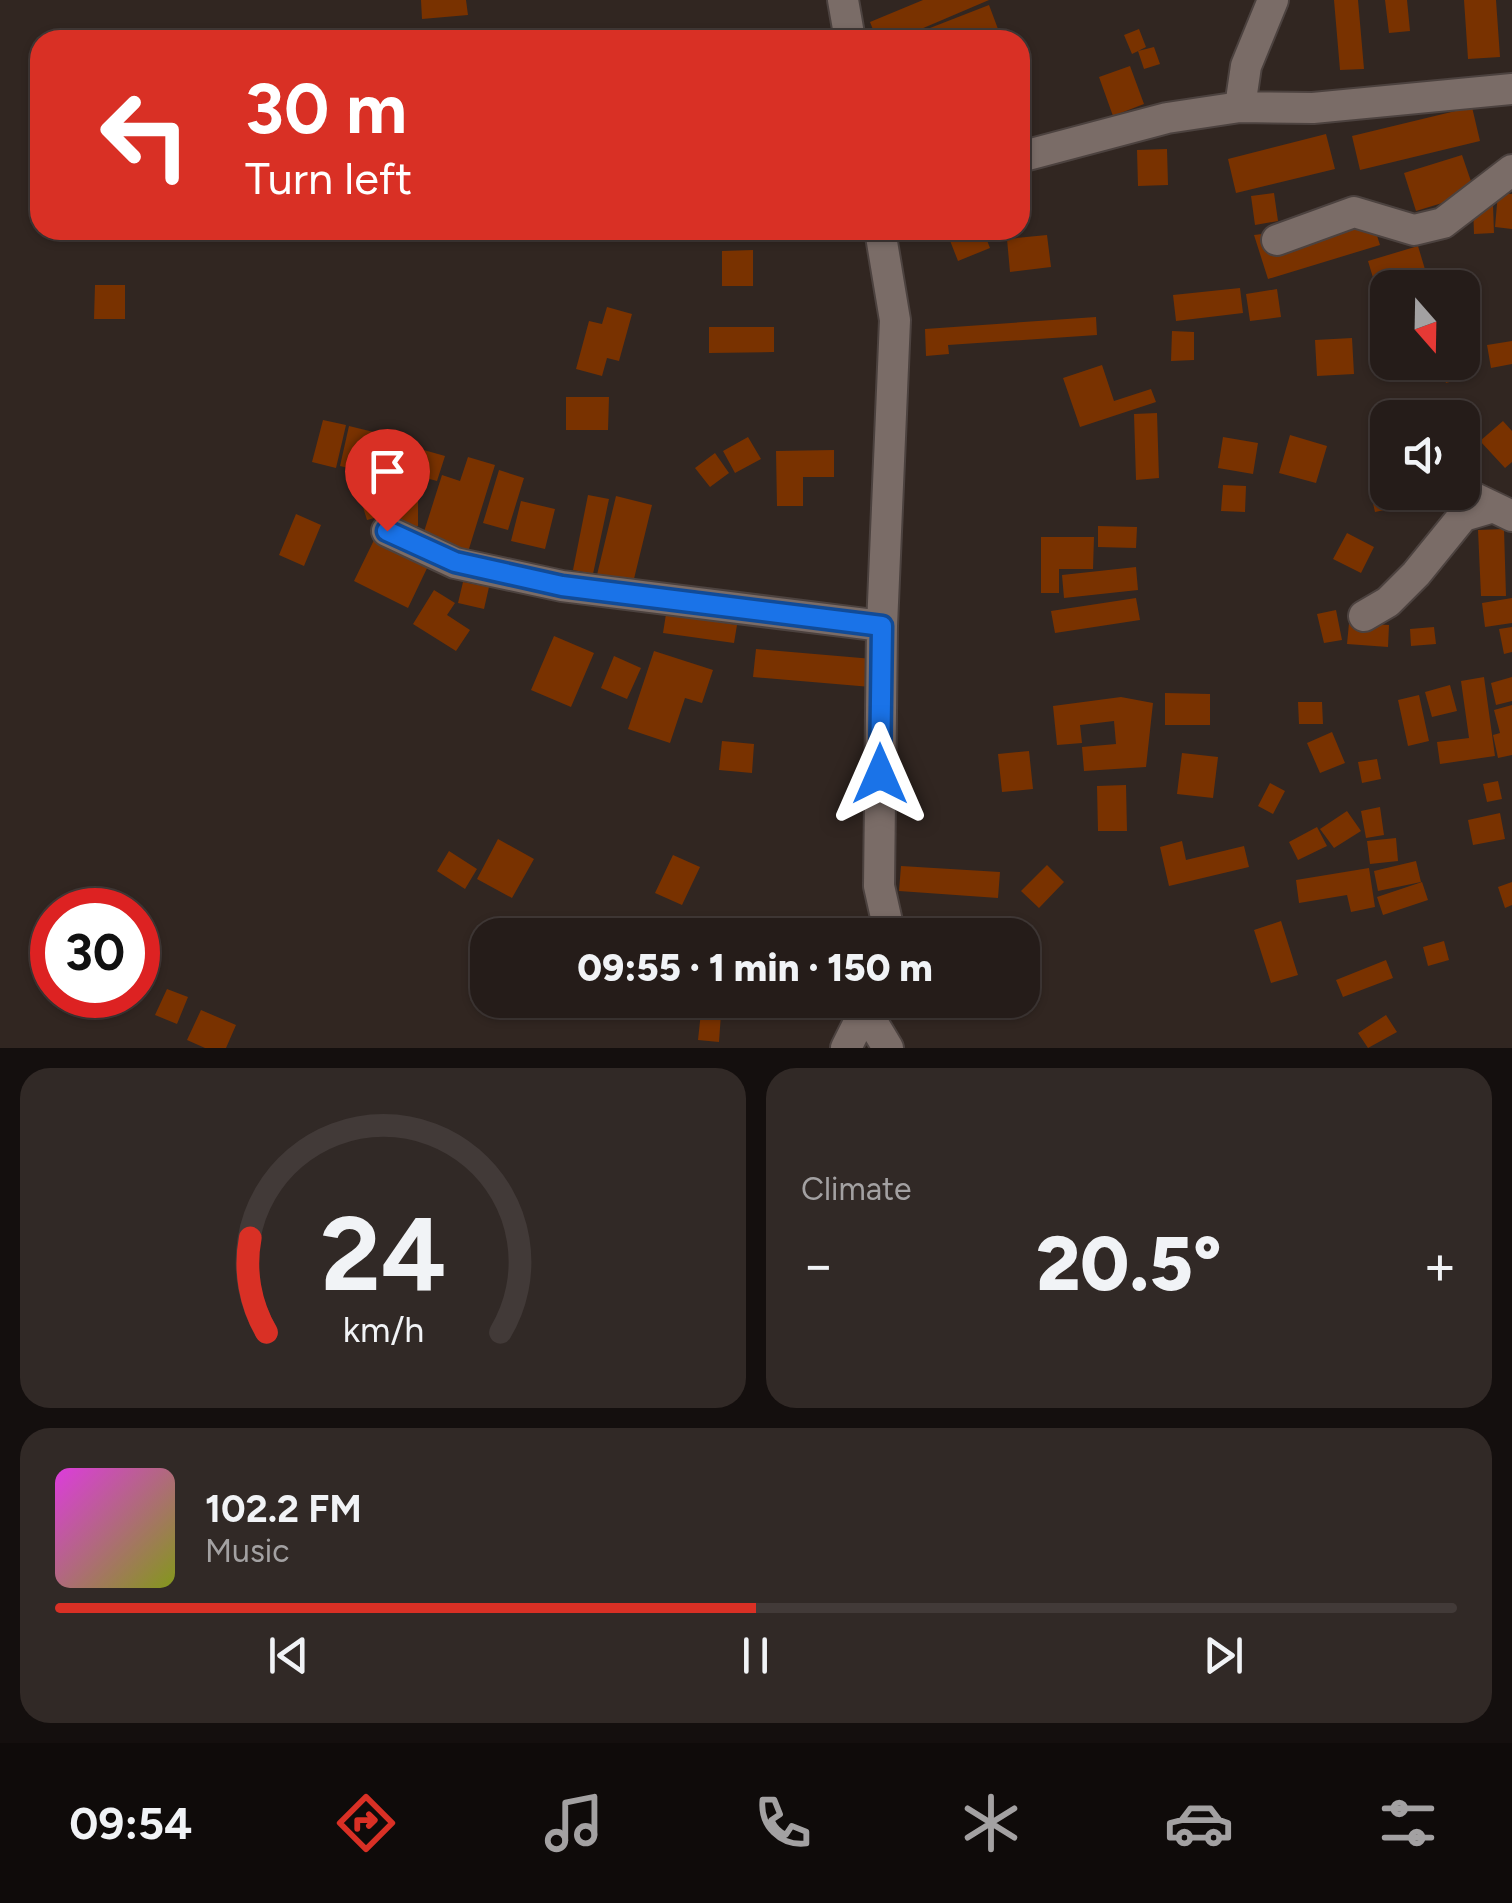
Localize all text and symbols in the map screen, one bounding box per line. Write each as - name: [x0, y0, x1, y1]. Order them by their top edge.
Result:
- text: 30 m: [245, 66, 407, 151]
- icon: left: [80, 70, 210, 200]
- text: Turn left: [245, 151, 412, 205]
- north arrow: [1370, 270, 1480, 380]
- map controls: [1370, 270, 1480, 510]
- button: sound: [1370, 400, 1480, 510]
- pin: [345, 429, 430, 532]
- icon: arrive: [360, 444, 415, 499]
- position arrow: [828, 722, 932, 826]
- speed limit sign: 30: [30, 888, 160, 1018]
- text: 09:55 · 1 min · 150 m: [577, 945, 933, 991]
- text: Climate: [801, 1170, 912, 1208]
- text: 24: [320, 1191, 446, 1316]
- text: 20.5°: [1036, 1219, 1222, 1309]
- text: −: [801, 1232, 835, 1298]
- text: +: [1423, 1232, 1457, 1298]
- text: km/h: [342, 1308, 424, 1351]
- text: 102.2 FM: [205, 1486, 362, 1532]
- text: Music: [205, 1532, 290, 1570]
- icon: previous: [261, 1628, 316, 1683]
- icon: pause: [728, 1628, 783, 1683]
- icon: next: [1196, 1628, 1251, 1683]
- icon: directions: [331, 1788, 401, 1858]
- icon: music: [539, 1788, 609, 1858]
- icon: phone: [748, 1788, 818, 1858]
- icon: climate: [956, 1788, 1026, 1858]
- icon: car: [1164, 1788, 1234, 1858]
- icon: filters: [1373, 1788, 1443, 1858]
- text: 09:54: [69, 1796, 193, 1850]

